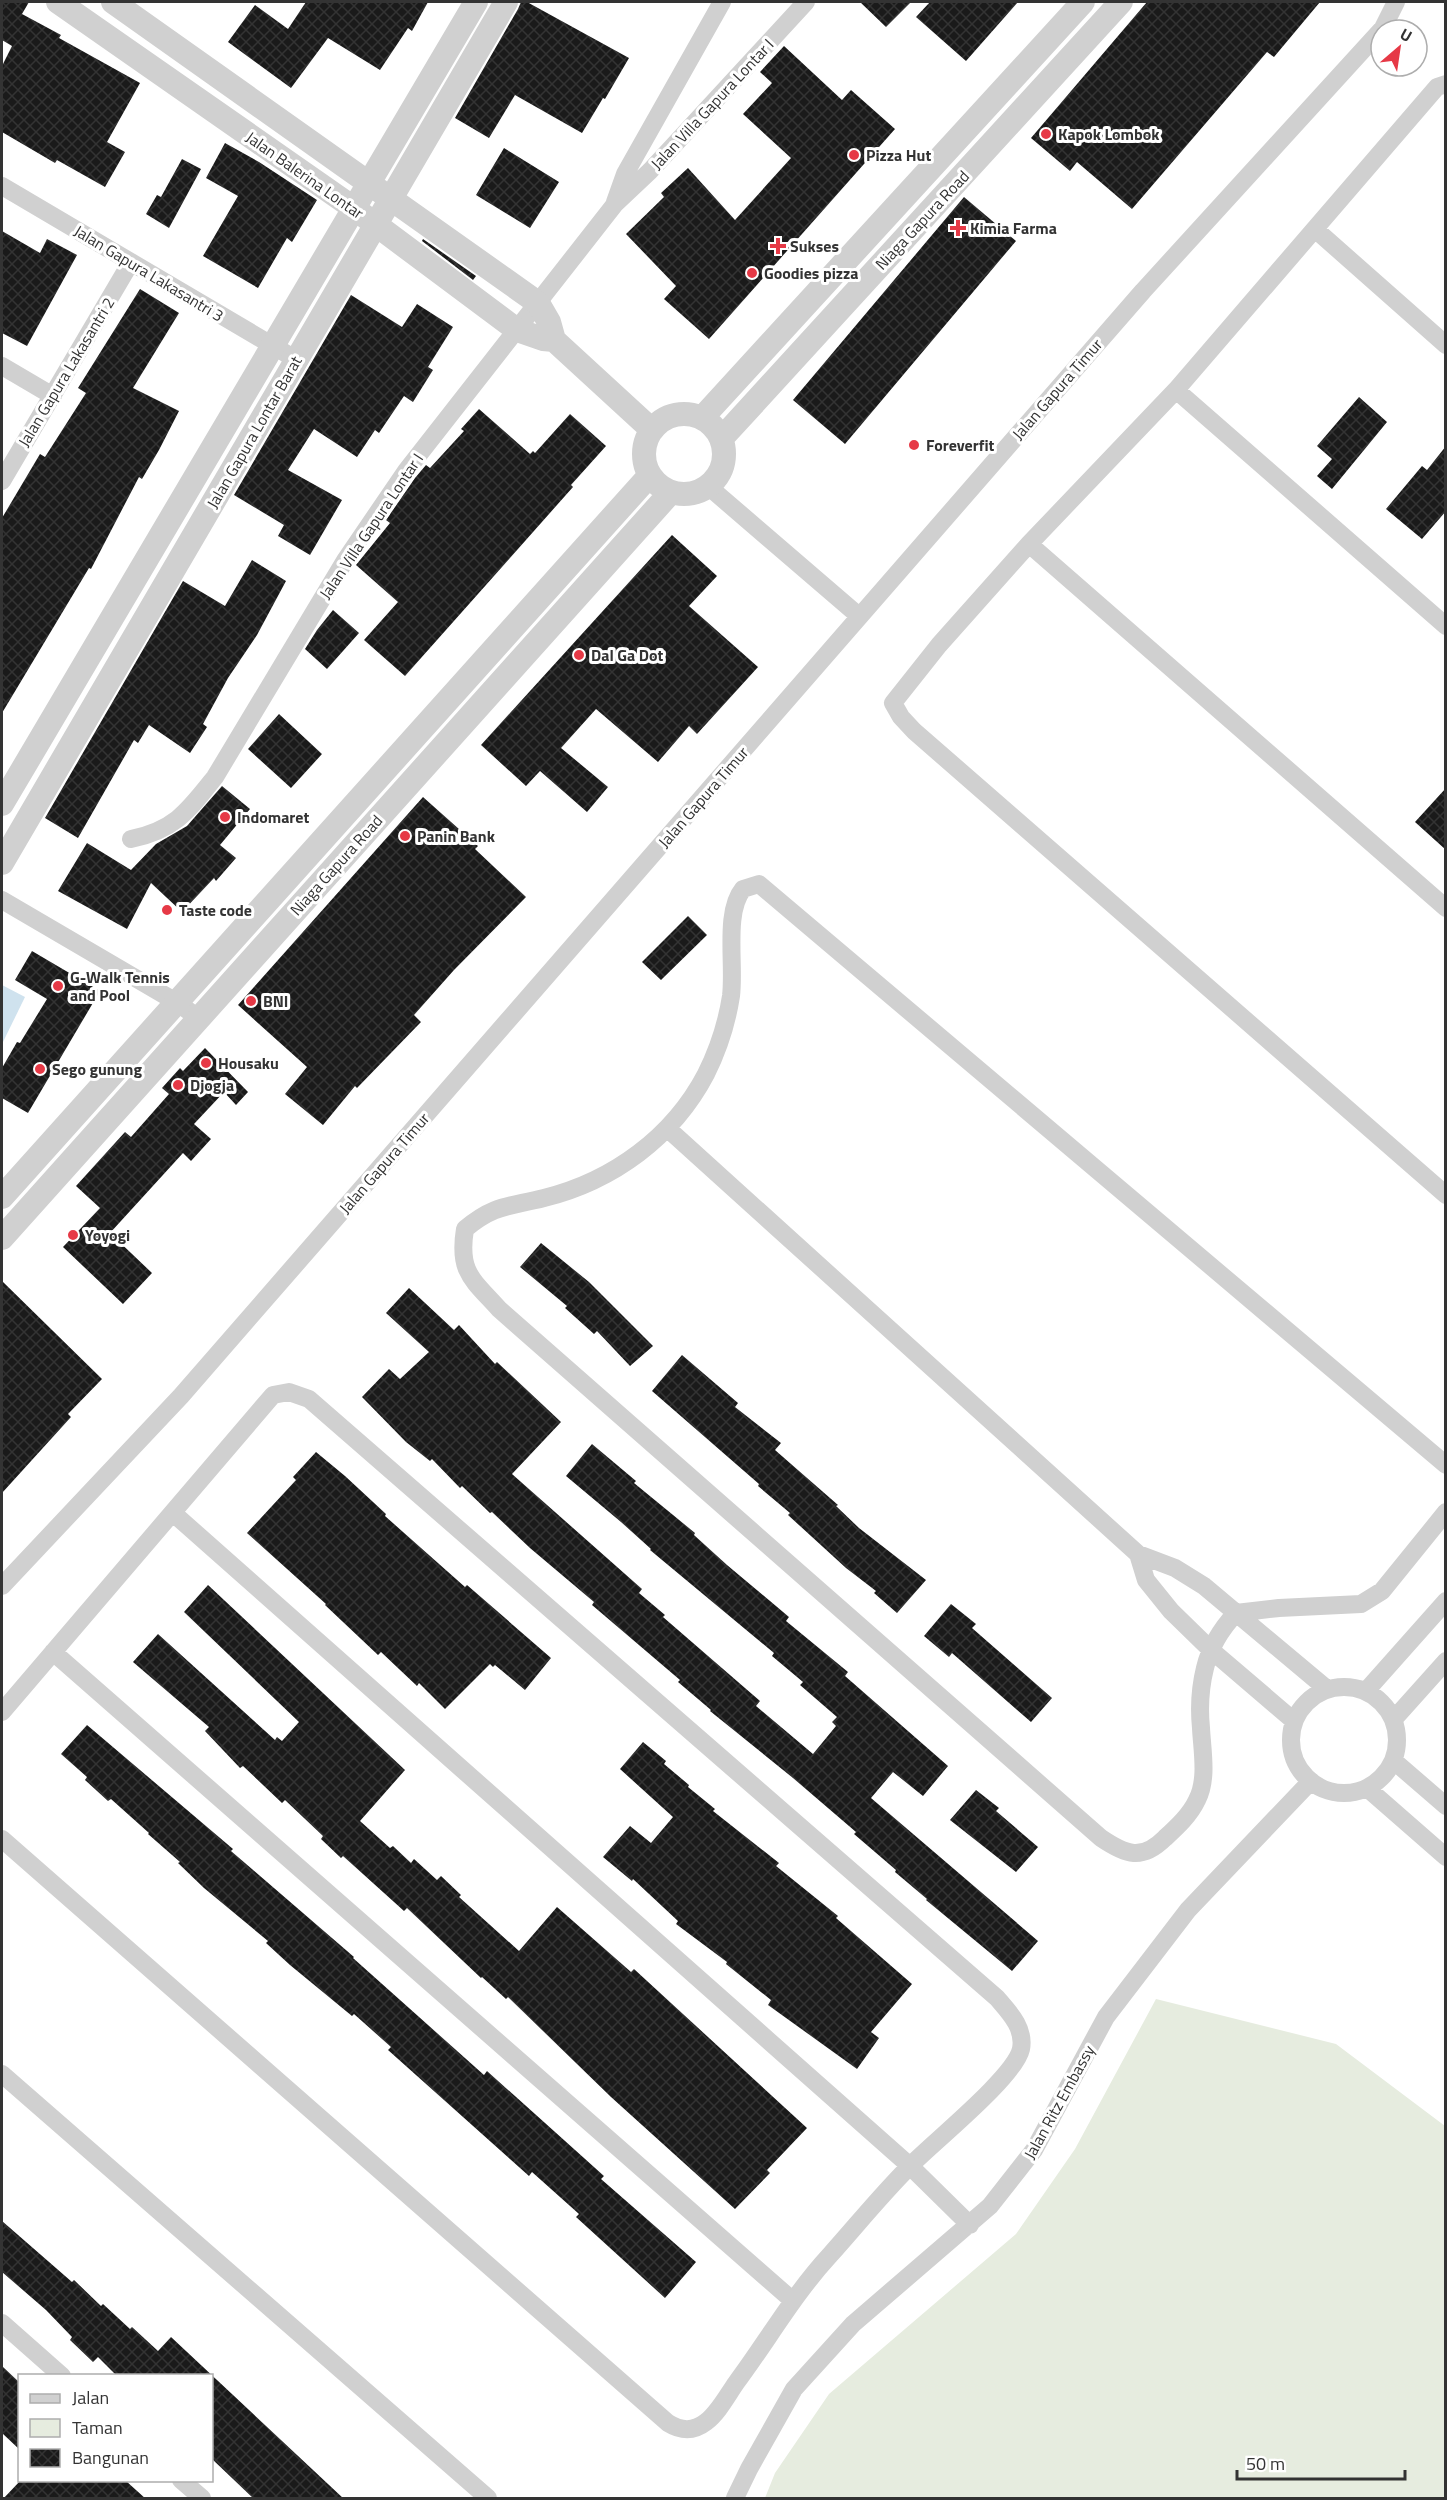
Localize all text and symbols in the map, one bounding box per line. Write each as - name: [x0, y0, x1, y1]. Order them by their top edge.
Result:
- north arrow: [1369, 18, 1429, 78]
- text: U: [1396, 22, 1417, 48]
- street label: Jalan Villa Gapura Lontar I: [645, 33, 779, 175]
- place label: Kapok Lombok: [1058, 122, 1160, 146]
- street label: Jalan Balerina Lontar: [241, 125, 369, 225]
- marker: Kapok Lombok: [1039, 127, 1053, 141]
- place label: Pizza Hut: [866, 143, 931, 167]
- marker: Pizza Hut: [847, 148, 861, 162]
- street label: Niaga Gapura Road: [869, 165, 975, 275]
- place label: Kimia Farma: [970, 216, 1057, 240]
- street label: Jalan Gapura Lakasantri 3: [70, 219, 228, 327]
- marker: Kimia Farma: [951, 221, 965, 235]
- place label: Sukses: [790, 234, 839, 258]
- marker: Sukses: [771, 239, 785, 253]
- place label: Goodies pizza: [764, 261, 858, 285]
- marker: Goodies pizza: [745, 266, 759, 280]
- street label: Jalan Gapura Lakasantri 2: [12, 293, 120, 451]
- street label: Jalan Gapura Timur: [1006, 333, 1108, 445]
- street label: Jalan Gapura Lontar Barat: [200, 351, 308, 513]
- place label: Foreverfit: [926, 433, 995, 457]
- marker: Foreverfit: [907, 438, 921, 452]
- street label: Jalan Villa Gapura Lontar I: [313, 448, 429, 604]
- place label: Dal Ga Dot: [591, 643, 663, 667]
- marker: Dal Ga Dot: [572, 648, 586, 662]
- street label: Jalan Gapura Timur: [652, 741, 754, 853]
- place label: Indomaret: [237, 805, 309, 829]
- street label: Niaga Gapura Road: [284, 809, 388, 921]
- marker: Indomaret: [218, 810, 232, 824]
- place label: Panin Bank: [417, 824, 496, 848]
- marker: Panin Bank: [398, 829, 412, 843]
- place label: Taste code: [179, 898, 252, 922]
- marker: Taste code: [160, 903, 174, 917]
- place label: G-Walk Tennis and Pool: [70, 965, 170, 1007]
- marker: G-Walk Tennis and Pool: [51, 979, 65, 993]
- place label: BNI: [263, 989, 288, 1013]
- marker: BNI: [244, 994, 258, 1008]
- place label: Housaku: [218, 1051, 279, 1075]
- marker: Housaku: [199, 1056, 213, 1070]
- place label: Sego gunung: [52, 1057, 142, 1081]
- marker: Sego gunung: [33, 1062, 47, 1076]
- place label: Djogja: [190, 1073, 234, 1097]
- marker: Djogja: [171, 1078, 185, 1092]
- street label: Jalan Gapura Timur: [333, 1107, 435, 1219]
- place label: Yoyogi: [85, 1223, 130, 1247]
- marker: Yoyogi: [66, 1228, 80, 1242]
- street label: Jalan Ritz Embassy: [1018, 2040, 1101, 2164]
- legend: [18, 2374, 213, 2482]
- text: Jalan: [72, 2384, 109, 2411]
- text: Taman: [72, 2414, 123, 2441]
- scale bar: [1237, 2443, 1405, 2481]
- text: Bangunan: [72, 2444, 149, 2471]
- text: 50 m: [1246, 2450, 1285, 2477]

